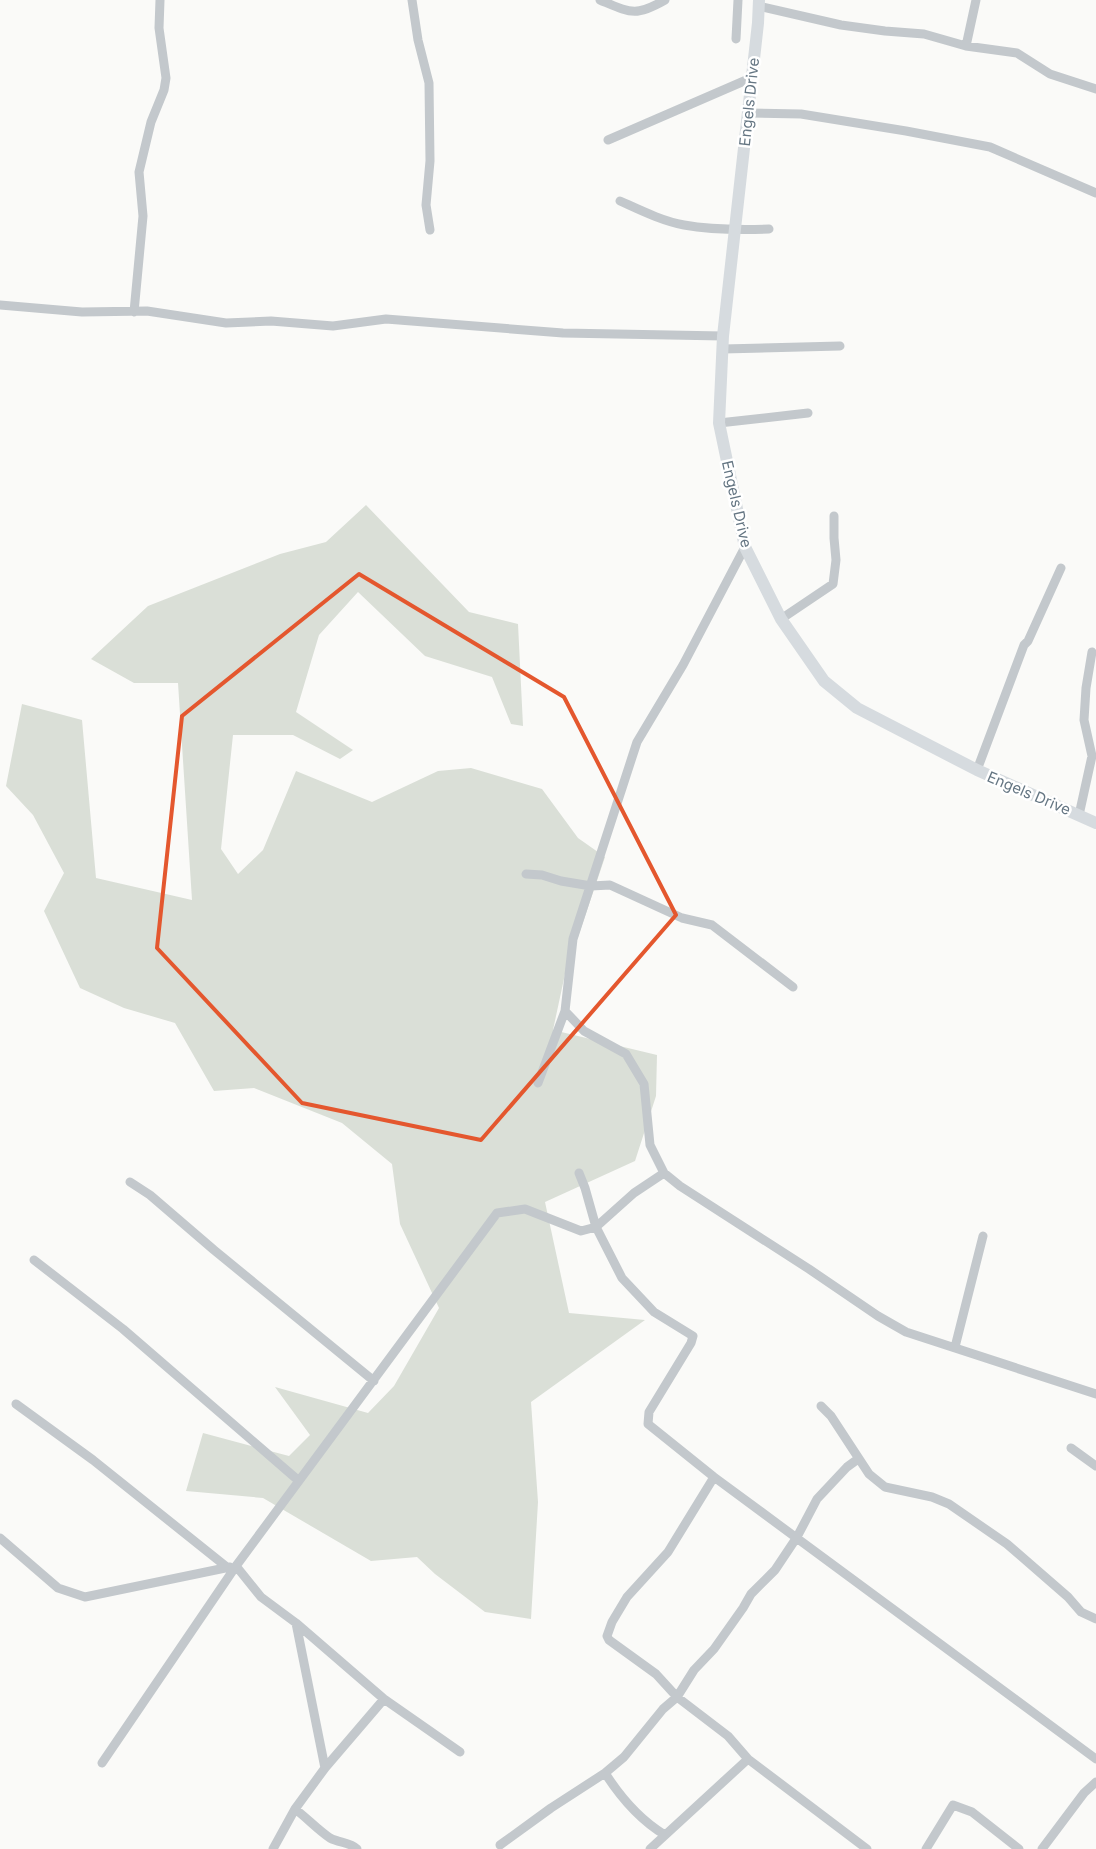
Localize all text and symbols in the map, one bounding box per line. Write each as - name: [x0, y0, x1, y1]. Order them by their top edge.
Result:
- street label: Engels Drive: [735, 57, 763, 147]
- street label: Engels Drive: [718, 459, 756, 549]
- street label: Engels Drive: [984, 767, 1074, 819]

